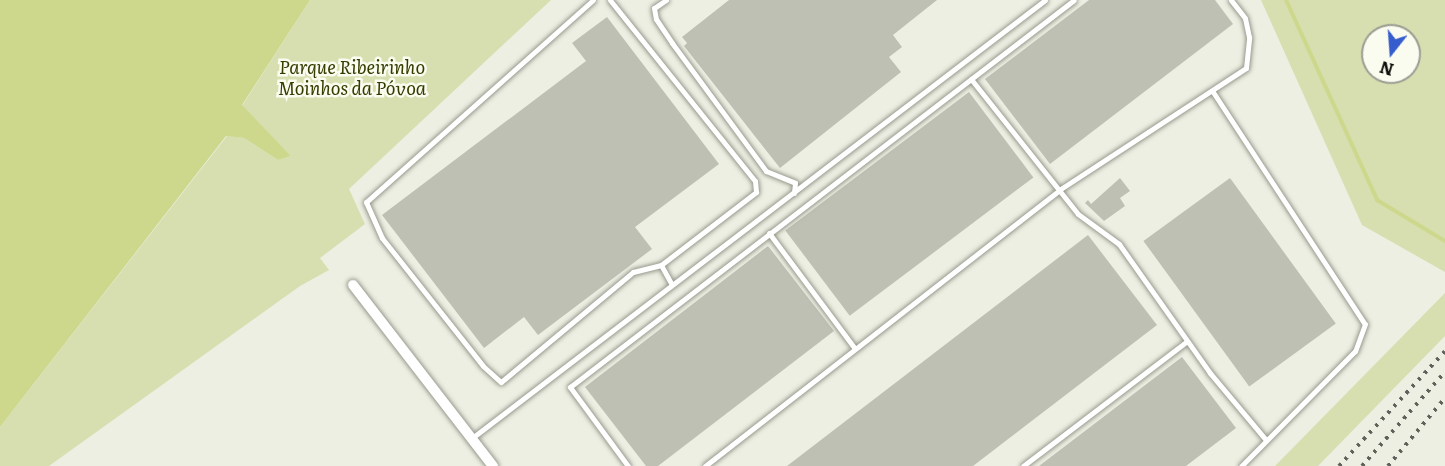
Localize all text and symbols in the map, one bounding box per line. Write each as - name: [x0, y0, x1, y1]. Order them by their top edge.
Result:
- north arrow: [1361, 24, 1421, 84]
- text: N: [1376, 56, 1396, 83]
- park label: Parque Ribeirinho Moinhos da Póvoa: [278, 57, 426, 100]

